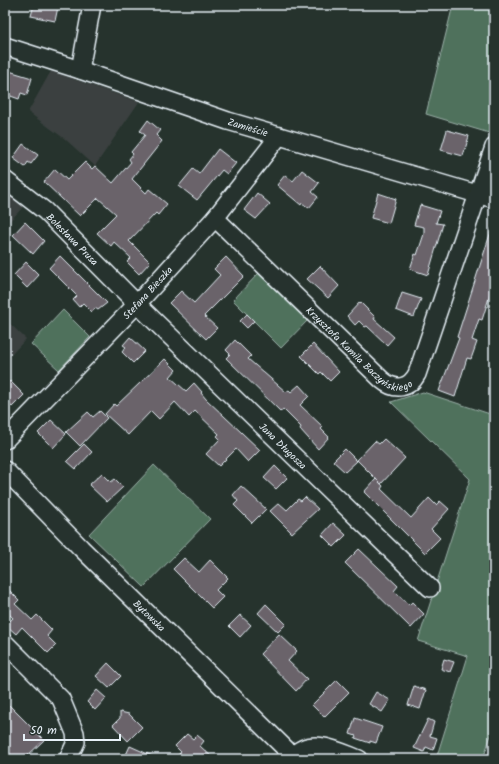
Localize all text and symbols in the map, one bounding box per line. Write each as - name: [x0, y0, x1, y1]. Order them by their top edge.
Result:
- street label: Zamieście: [225, 114, 270, 141]
- street label: Bolesława Prusa: [42, 210, 102, 270]
- street label: Stefana Bieszka: [119, 263, 177, 323]
- street label: Krzysztofa Kamila Baczyńskiego: [302, 303, 417, 396]
- street label: Jana Długosza: [255, 419, 310, 474]
- street label: Bytowska: [129, 596, 169, 636]
- scale bar: [24, 716, 120, 742]
- text: 50 m: [30, 721, 57, 740]

